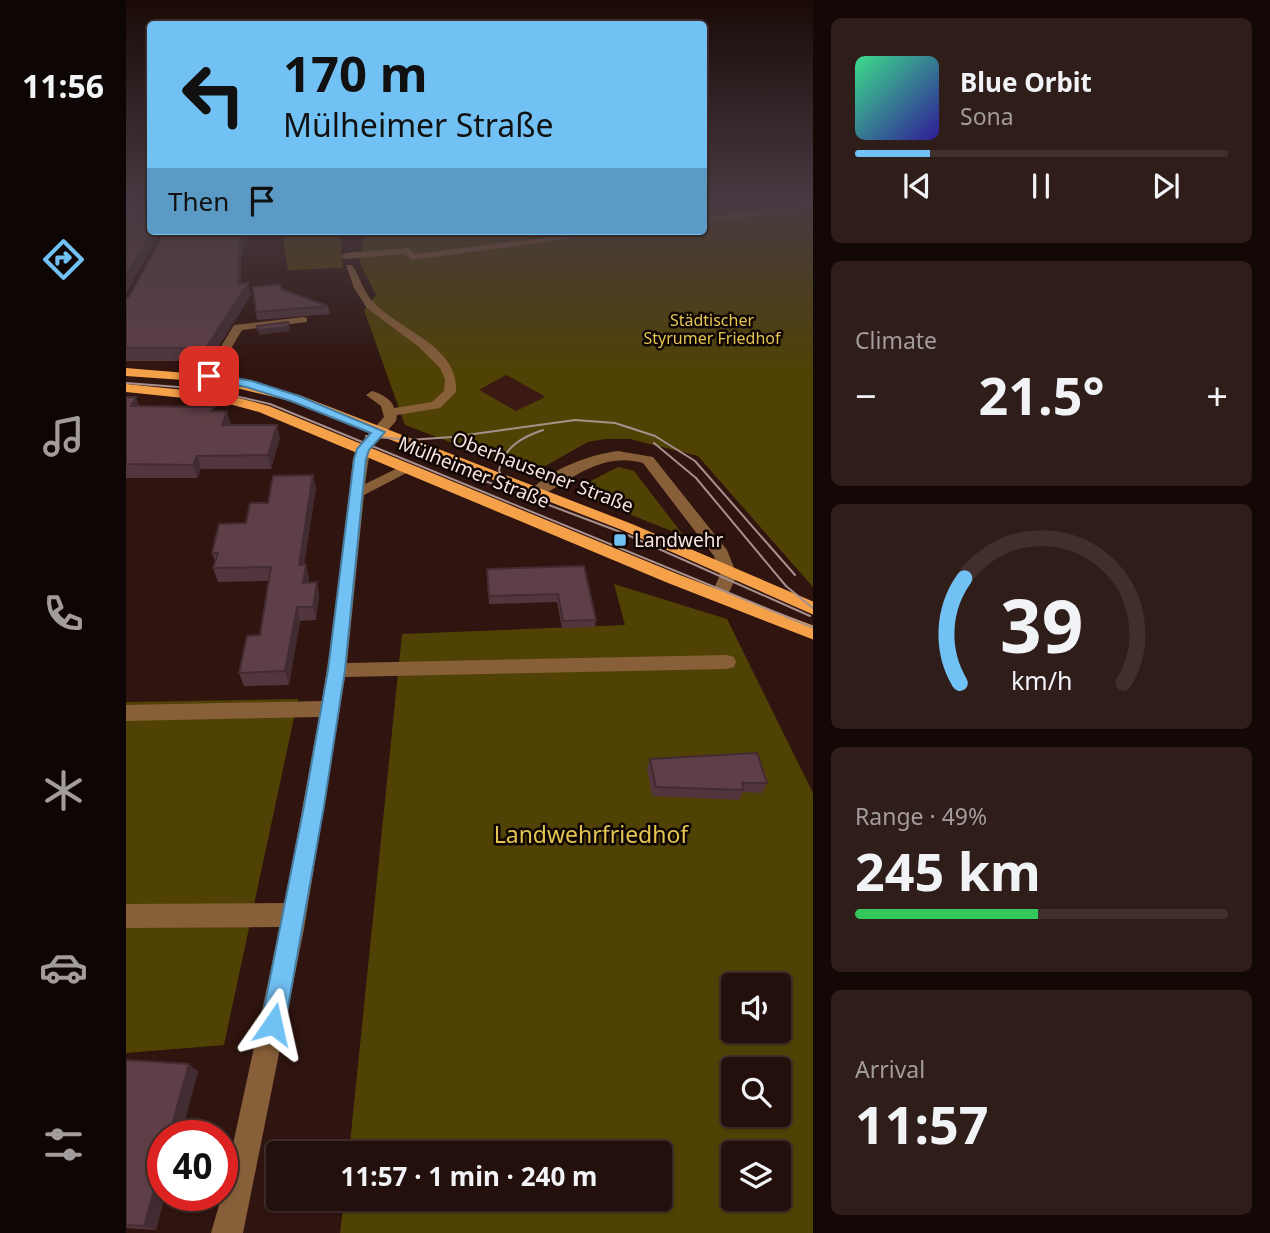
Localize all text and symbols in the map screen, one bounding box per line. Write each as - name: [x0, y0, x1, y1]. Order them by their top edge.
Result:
- text: 170 m: [283, 40, 428, 106]
- icon: left: [168, 49, 259, 140]
- text: 11:56: [22, 64, 104, 107]
- text: Blue Orbit: [960, 64, 1092, 100]
- text: Sona: [960, 100, 1014, 132]
- text: Mülheimer Straße: [283, 103, 554, 146]
- icon: previous: [898, 167, 936, 205]
- icon: pause: [1022, 167, 1060, 205]
- icon: next: [1147, 167, 1185, 205]
- icon: arrive: [243, 182, 281, 220]
- text: Then: [168, 183, 229, 219]
- icon: directions: [39, 235, 88, 284]
- park label: Städtischer Styrumer Friedhof: [644, 309, 782, 349]
- text: Climate: [855, 324, 937, 356]
- pin: [179, 346, 239, 406]
- icon: arrive: [190, 357, 228, 395]
- text: 21.5°: [979, 359, 1104, 430]
- text: −: [855, 369, 877, 421]
- text: +: [1206, 369, 1228, 421]
- icon: music: [39, 412, 88, 461]
- street label: Oberhausener Straße: [449, 425, 637, 519]
- street label: Mülheimer Straße: [395, 430, 553, 514]
- place label: Landwehr: [634, 527, 723, 553]
- marker: Landwehr: [612, 532, 628, 548]
- text: 39: [1000, 575, 1083, 674]
- icon: phone: [39, 589, 88, 638]
- text: km/h: [1011, 662, 1072, 696]
- icon: climate: [39, 766, 88, 815]
- text: Range · 49%: [855, 800, 987, 832]
- park label: Landwehrfriedhof: [494, 818, 689, 850]
- text: 245 km: [855, 835, 1041, 906]
- icon: car: [39, 943, 88, 992]
- map controls: [721, 973, 791, 1211]
- button: sound: [721, 973, 791, 1043]
- position arrow: [236, 987, 310, 1061]
- text: Arrival: [855, 1053, 925, 1085]
- button: search: [721, 1057, 791, 1127]
- text: 11:57: [855, 1088, 989, 1159]
- icon: filters: [39, 1120, 88, 1169]
- speed limit sign: 40: [147, 1120, 238, 1211]
- button: layers: [721, 1141, 791, 1211]
- text: 11:57 · 1 min · 240 m: [341, 1158, 597, 1194]

